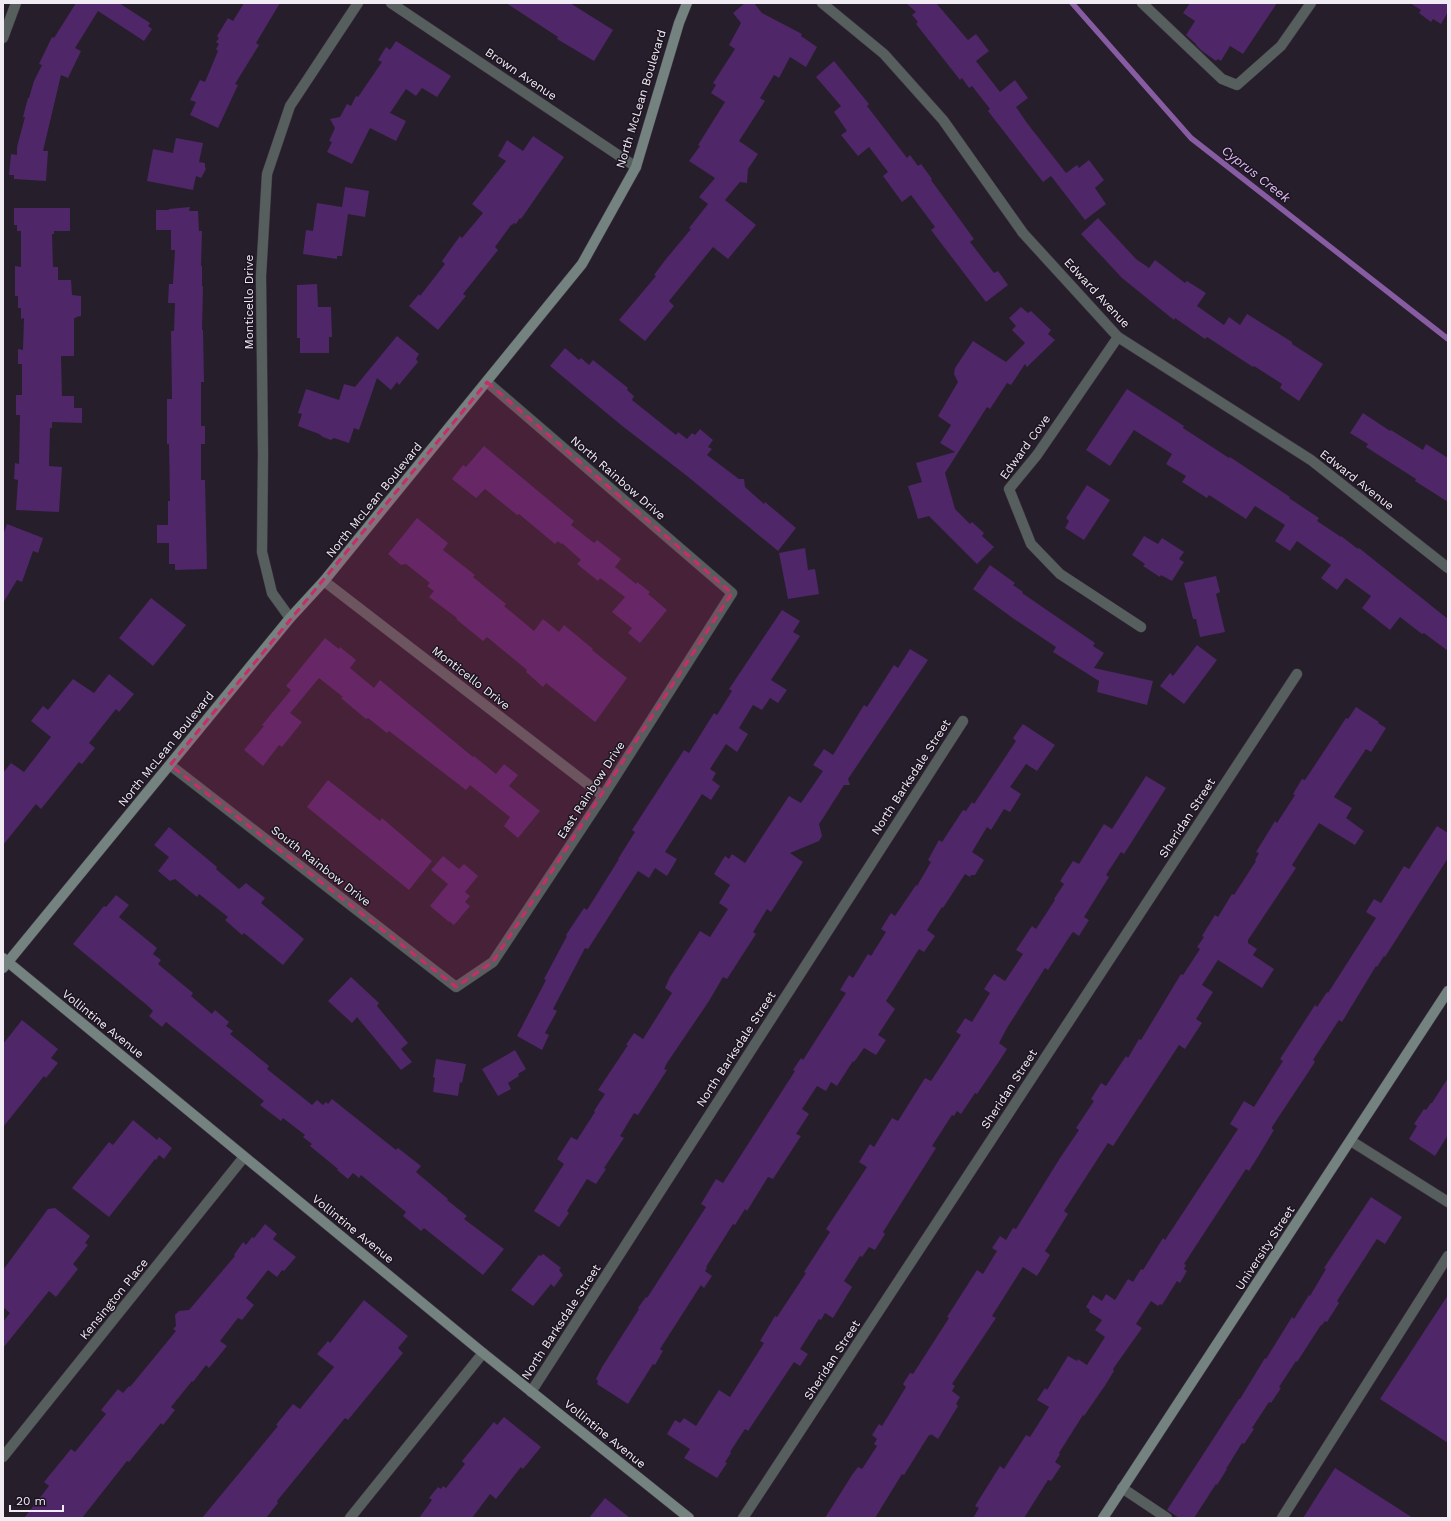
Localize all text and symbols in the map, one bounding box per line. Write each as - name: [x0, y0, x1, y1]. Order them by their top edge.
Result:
- street label: North McLean Boulevard: [613, 28, 669, 170]
- street label: Brown Avenue: [483, 45, 559, 103]
- water label: Cyprus Creek: [1219, 143, 1294, 206]
- street label: Monticello Drive: [242, 254, 256, 350]
- street label: Edward Avenue: [1061, 255, 1133, 331]
- street label: Edward Cove: [997, 412, 1053, 482]
- street label: North Rainbow Drive: [568, 433, 668, 523]
- street label: North McLean Boulevard: [323, 440, 425, 560]
- street label: Edward Avenue: [1317, 447, 1397, 513]
- street label: Monticello Drive: [429, 643, 513, 713]
- street label: North McLean Boulevard: [115, 689, 217, 809]
- street label: North Barksdale Street: [868, 717, 954, 837]
- street label: East Rainbow Drive: [554, 739, 628, 841]
- street label: Sheridan Street: [1156, 776, 1218, 860]
- street label: South Rainbow Drive: [268, 823, 374, 909]
- street label: Vollintine Avenue: [59, 987, 147, 1061]
- street label: North Barksdale Street: [693, 989, 779, 1109]
- street label: Sheridan Street: [978, 1047, 1040, 1131]
- street label: Vollintine Avenue: [309, 1192, 397, 1266]
- street label: University Street: [1233, 1203, 1297, 1293]
- street label: Kensington Place: [77, 1256, 151, 1342]
- street label: North Barksdale Street: [518, 1262, 604, 1382]
- street label: Sheridan Street: [801, 1318, 863, 1402]
- street label: Vollintine Avenue: [561, 1397, 649, 1471]
- scale bar: [10, 1487, 63, 1513]
- text: 20 m: [16, 1494, 46, 1508]

